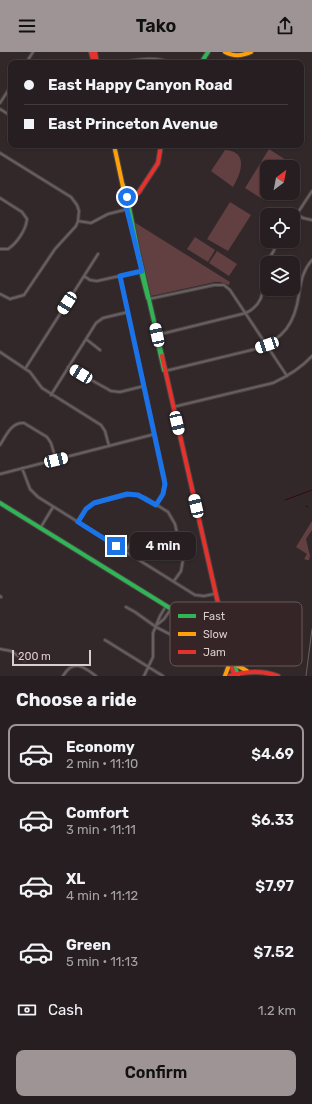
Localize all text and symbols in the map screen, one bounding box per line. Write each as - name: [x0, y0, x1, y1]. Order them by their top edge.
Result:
- icon: menu: [16, 15, 38, 37]
- text: Tako: [136, 15, 176, 37]
- icon: share: [274, 15, 296, 37]
- text: East Happy Canyon Road: [48, 76, 232, 94]
- text: East Princeton Avenue: [48, 115, 218, 133]
- north arrow: [260, 160, 300, 200]
- map controls: [260, 160, 300, 296]
- route start: [118, 188, 136, 206]
- button: locate: [260, 208, 300, 248]
- button: layers: [260, 256, 300, 296]
- car: [55, 290, 79, 316]
- car: [149, 322, 165, 348]
- car: [254, 335, 280, 355]
- car: [68, 363, 94, 385]
- car: [168, 410, 186, 436]
- car: [43, 451, 69, 469]
- car: [187, 493, 205, 519]
- callout: 4 min: [130, 532, 196, 560]
- route end: [107, 537, 125, 555]
- text: 4 min: [145, 538, 181, 553]
- legend: [170, 602, 302, 666]
- text: Fast: [203, 610, 226, 623]
- text: Slow: [203, 628, 228, 641]
- text: Jam: [203, 646, 226, 659]
- scale bar: [12, 648, 91, 667]
- text: 200 m: [18, 650, 51, 663]
- text: Choose a ride: [16, 689, 137, 711]
- icon: car: [18, 736, 54, 772]
- text: Economy: [66, 738, 135, 756]
- text: $4.69: [251, 745, 294, 763]
- text: 2 min · 11:10: [66, 756, 138, 771]
- icon: car: [18, 802, 54, 838]
- text: Comfort: [66, 804, 129, 822]
- text: $6.33: [251, 811, 294, 829]
- text: 3 min · 11:11: [66, 822, 136, 837]
- icon: car: [18, 868, 54, 904]
- text: XL: [66, 870, 85, 888]
- text: $7.97: [255, 877, 294, 895]
- text: 4 min · 11:12: [66, 888, 138, 903]
- icon: car: [18, 934, 54, 970]
- text: Green: [66, 936, 111, 954]
- text: $7.52: [254, 943, 294, 961]
- text: 5 min · 11:13: [66, 954, 138, 969]
- icon: cash: [16, 999, 38, 1021]
- text: Cash: [48, 1001, 83, 1019]
- text: 1.2 km: [258, 1003, 296, 1018]
- button: Confirm: [16, 1050, 296, 1096]

